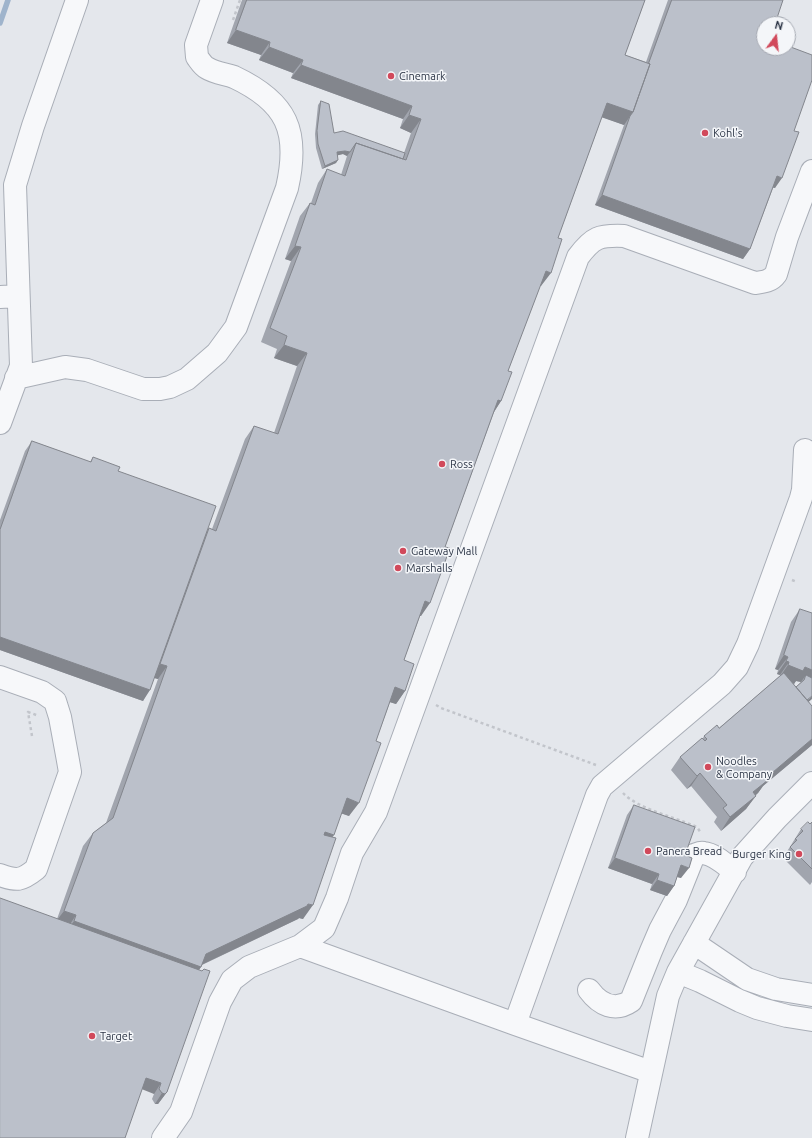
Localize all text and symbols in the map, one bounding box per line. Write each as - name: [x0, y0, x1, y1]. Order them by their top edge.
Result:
- north arrow: [756, 16, 796, 56]
- text: N: [773, 19, 784, 32]
- place label: Cinemark: [399, 69, 446, 83]
- marker: Cinemark: [386, 71, 396, 81]
- place label: Kohl's: [713, 126, 743, 140]
- marker: Kohl's: [700, 128, 710, 138]
- place label: Ross: [450, 457, 473, 471]
- marker: Ross: [437, 459, 447, 469]
- place label: Gateway Mall: [411, 544, 477, 558]
- marker: Gateway Mall: [398, 546, 408, 556]
- place label: Marshalls: [406, 561, 453, 575]
- marker: Marshalls: [393, 563, 403, 573]
- place label: Noodles & Company: [716, 754, 772, 780]
- marker: Noodles & Company: [703, 762, 713, 772]
- place label: Panera Bread: [656, 844, 722, 858]
- marker: Panera Bread: [643, 846, 653, 856]
- place label: Burger King: [732, 847, 791, 861]
- marker: Burger King: [794, 849, 804, 859]
- place label: Target: [100, 1029, 132, 1043]
- marker: Target: [87, 1031, 97, 1041]

